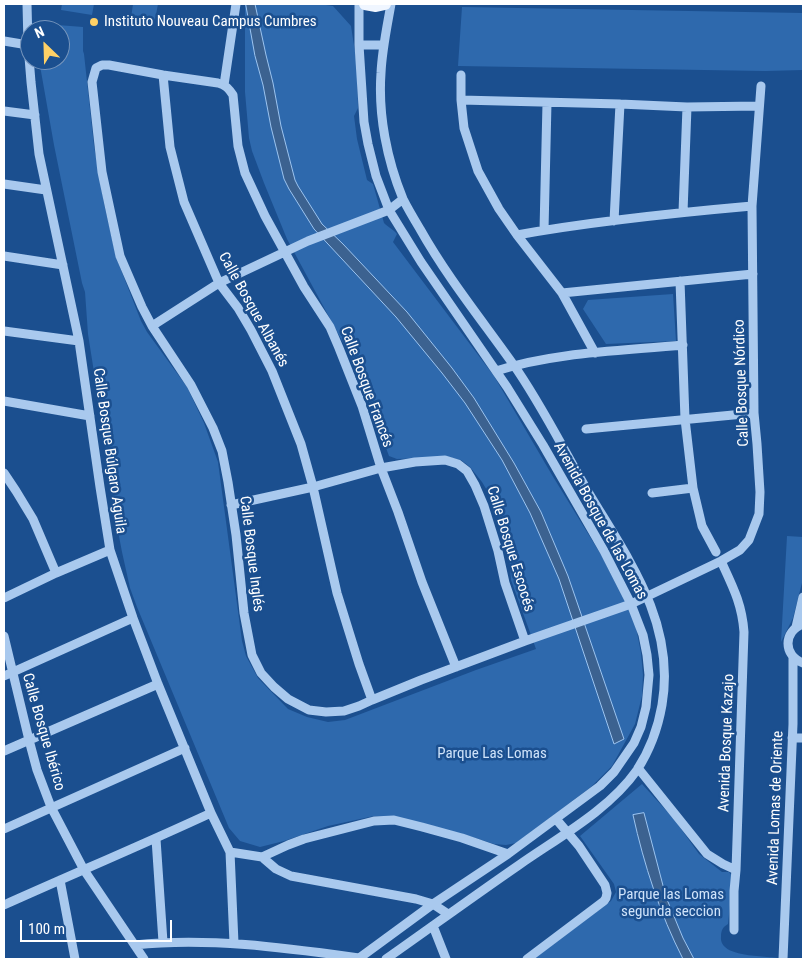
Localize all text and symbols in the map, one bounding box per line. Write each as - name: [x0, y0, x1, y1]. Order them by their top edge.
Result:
- place label: Instituto Nouveau Campus Cumbres: [104, 13, 317, 31]
- marker: Instituto Nouveau Campus Cumbres: [88, 16, 100, 28]
- north arrow: [20, 20, 70, 70]
- text: N: [32, 23, 46, 41]
- street label: Calle Bosque Albanés: [214, 249, 292, 371]
- street label: Calle Bosque Nórdico: [731, 319, 753, 447]
- street label: Calle Bosque Francés: [336, 324, 396, 450]
- street label: Calle Bosque Búlgaro Aguila: [88, 367, 130, 535]
- street label: Avenida Bosque de las Lomas: [549, 439, 651, 603]
- street label: Calle Bosque Escocés: [482, 484, 538, 614]
- street label: Calle Bosque Inglés: [235, 495, 267, 613]
- street label: Calle Bosque Ibérico: [18, 671, 68, 793]
- street label: Avenida Bosque Kazajo: [716, 674, 738, 812]
- street label: Avenida Lomas de Oriente: [764, 730, 788, 886]
- park label: Parque Las Lomas: [437, 745, 547, 763]
- park label: Parque las Lomas segunda seccion: [618, 886, 724, 921]
- scale bar: [22, 910, 175, 942]
- text: 100 m: [28, 920, 65, 938]

